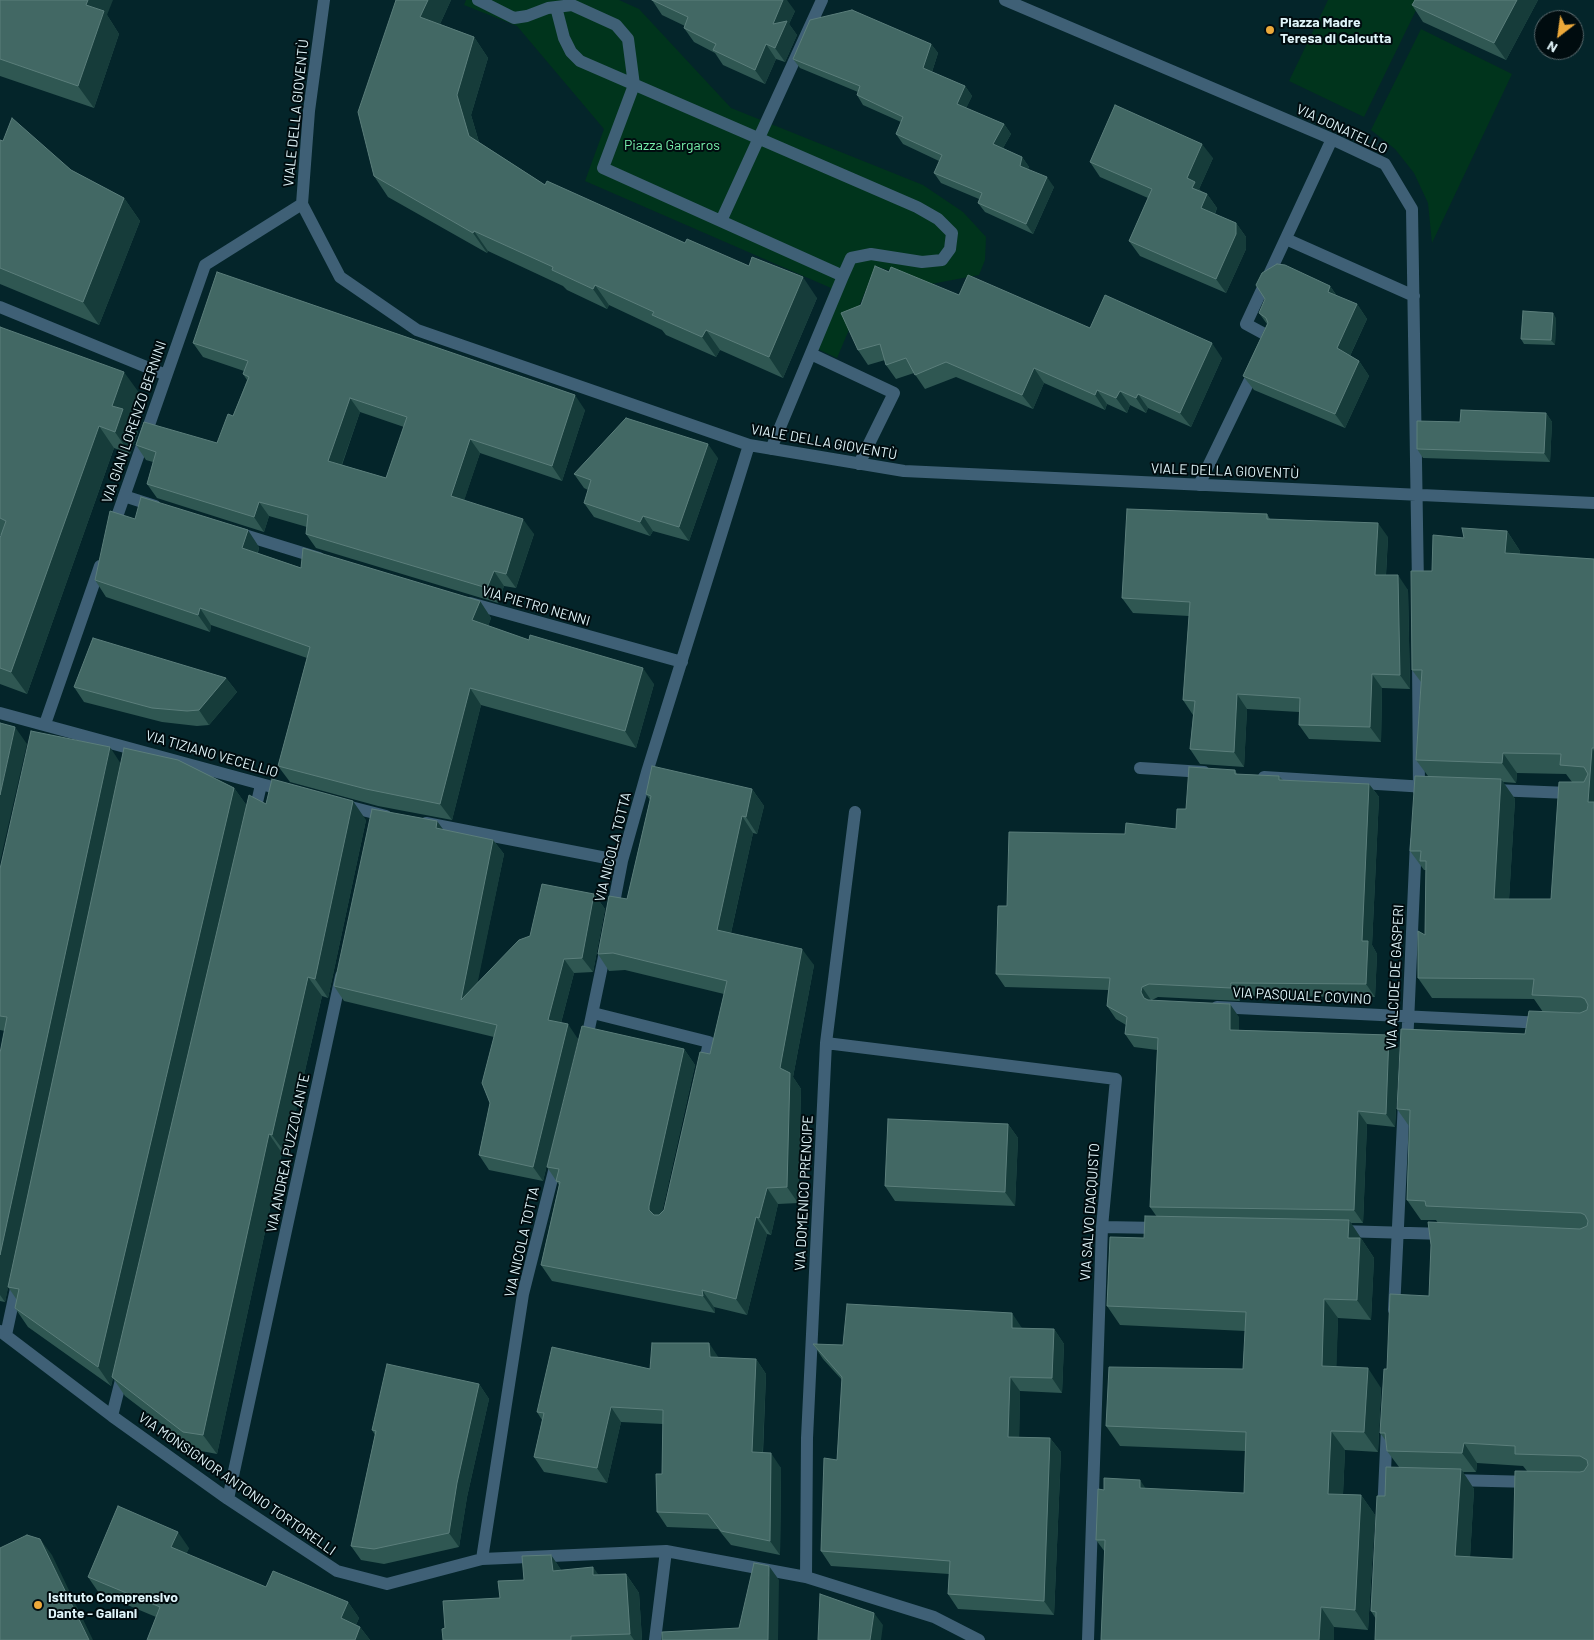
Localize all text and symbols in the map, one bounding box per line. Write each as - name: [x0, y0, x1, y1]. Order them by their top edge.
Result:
- north arrow: [1534, 10, 1584, 60]
- place label: Piazza Madre Teresa di Calcutta: [1280, 14, 1391, 46]
- marker: Piazza Madre Teresa di Calcutta: [1264, 24, 1276, 36]
- street label: VIALE DELLA GIOVENTÙ: [280, 38, 312, 188]
- text: N: [1543, 38, 1560, 57]
- street label: VIA DONATELLO: [1294, 101, 1390, 157]
- park label: Piazza Gargaros: [624, 137, 720, 153]
- street label: VIA GIAN LORENZO BERNINI: [98, 339, 170, 505]
- street label: VIALE DELLA GIOVENTÙ: [749, 421, 899, 463]
- street label: VIALE DELLA GIOVENTÙ: [1151, 460, 1299, 482]
- street label: VIA PIETRO NENNI: [480, 583, 592, 629]
- street label: VIA TIZIANO VECELLIO: [144, 727, 280, 781]
- street label: VIA NICOLA TOTTA: [591, 790, 635, 904]
- street label: VIA ALCIDE DE GASPERI: [1383, 904, 1407, 1050]
- street label: VIA PASQUALE COVINO: [1232, 984, 1372, 1008]
- street label: VIA ANDREA PUZZOLANTE: [263, 1072, 313, 1234]
- street label: VIA DOMENICO PRENCIPE: [792, 1115, 816, 1271]
- street label: VIA SALVO D'ACQUISTO: [1077, 1143, 1103, 1281]
- street label: VIA NICOLA TOTTA: [501, 1185, 543, 1299]
- street label: VIA MONSIGNOR ANTONIO TORTORELLI: [135, 1409, 339, 1559]
- place label: Istituto Comprensivo Dante - Galiani: [48, 1589, 178, 1621]
- marker: Istituto Comprensivo Dante - Galiani: [32, 1599, 44, 1611]

